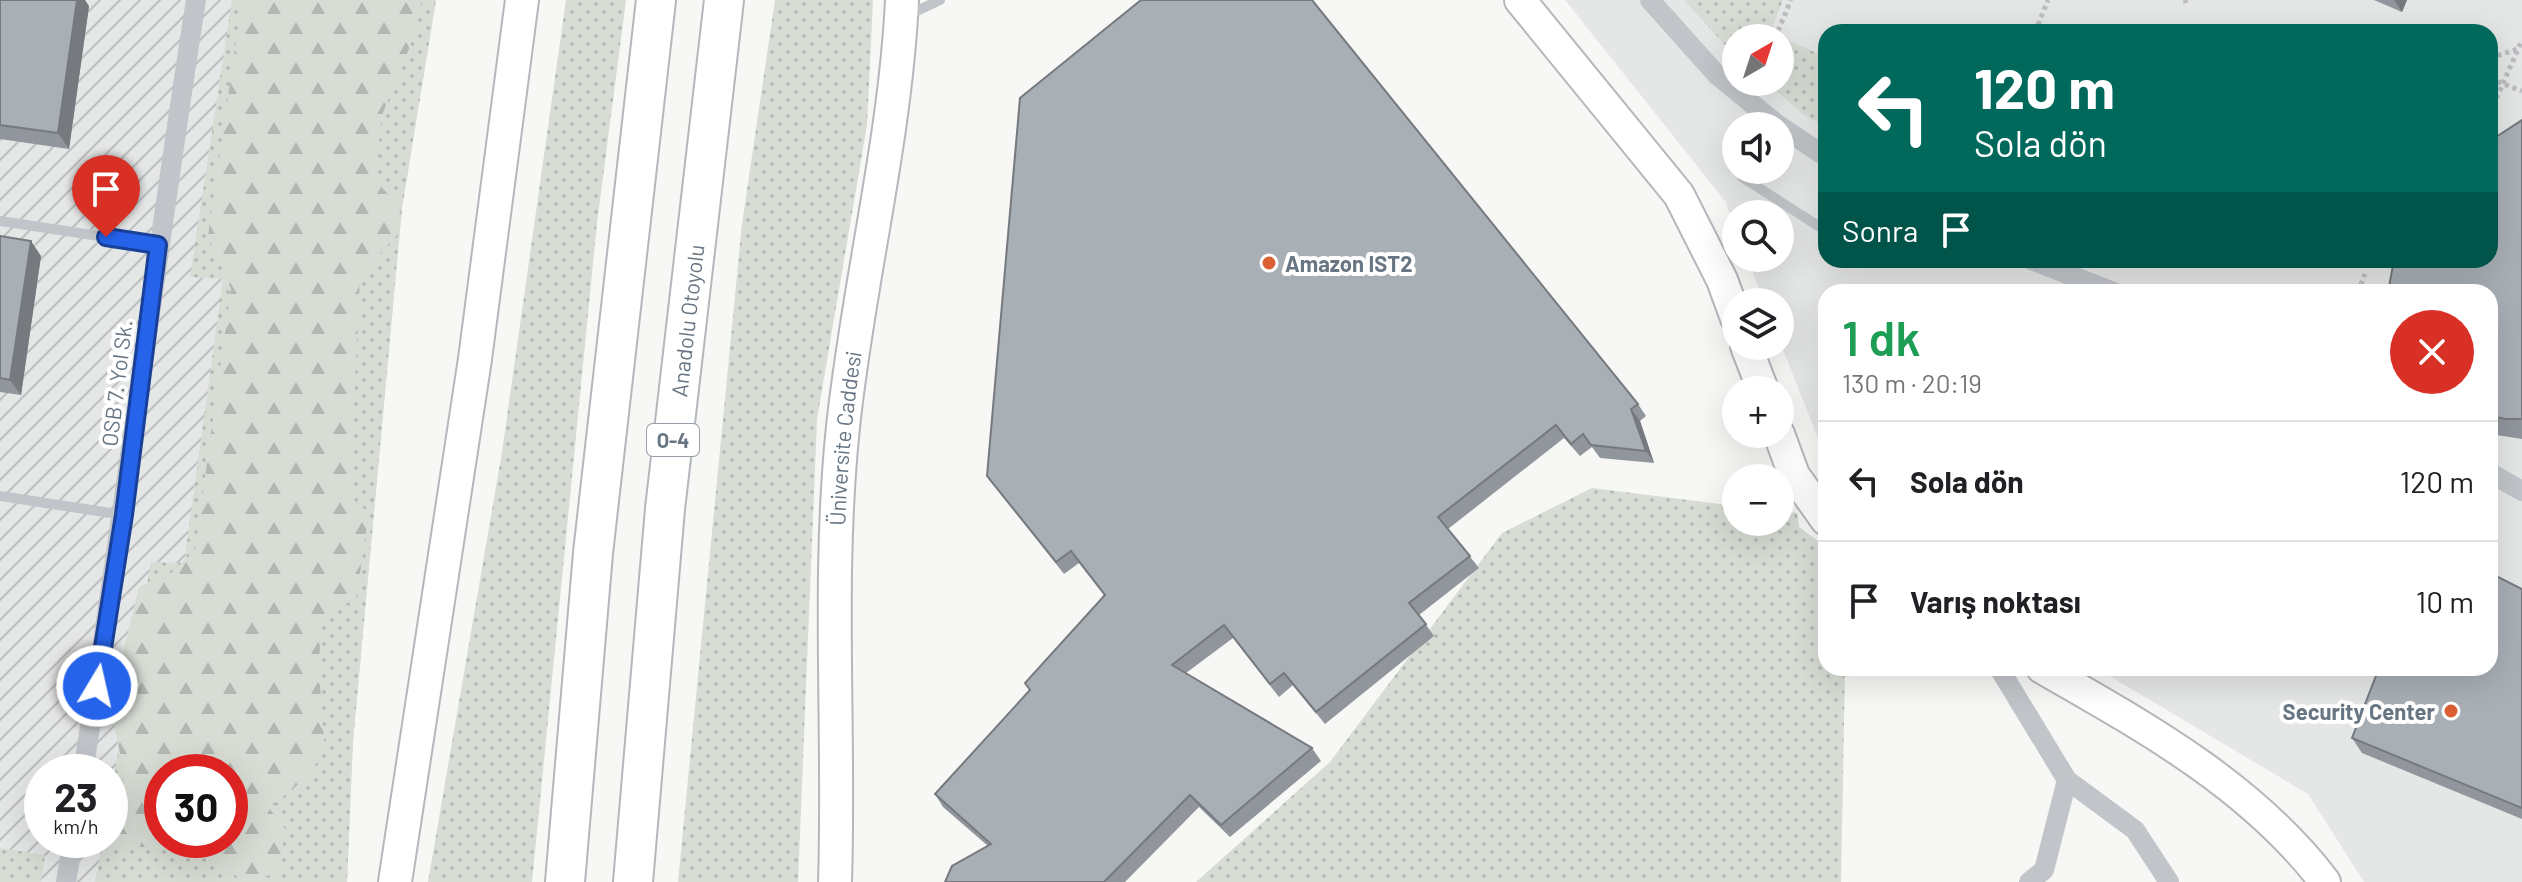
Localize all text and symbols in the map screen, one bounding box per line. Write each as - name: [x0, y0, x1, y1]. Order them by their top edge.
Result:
- north arrow: [1722, 24, 1794, 96]
- map controls: [1722, 24, 1794, 536]
- text: 120 m: [1974, 53, 2115, 120]
- icon: left: [1842, 56, 1946, 160]
- button: sound: [1722, 112, 1794, 184]
- text: Sola dön: [1974, 121, 2107, 164]
- pin: [72, 155, 140, 237]
- icon: arrive: [84, 167, 128, 211]
- button: search: [1722, 200, 1794, 272]
- icon: arrive: [1934, 208, 1978, 252]
- text: Sonra: [1842, 212, 1918, 248]
- street label: Anadolu Otoyolu: [665, 243, 709, 398]
- place label: Amazon IST2: [1285, 250, 1412, 276]
- marker: Amazon IST2: [1260, 254, 1278, 272]
- button: layers: [1722, 288, 1794, 360]
- text: 1 dk: [1842, 308, 1920, 366]
- button: close: [2390, 310, 2474, 394]
- street label: OSB 7. Yol Sk.: [95, 318, 137, 448]
- street label: Üniversite Caddesi: [823, 350, 866, 526]
- text: 130 m · 20:19: [1842, 367, 1982, 398]
- button: +: [1722, 376, 1794, 448]
- road number: O-4: [647, 424, 699, 456]
- icon: left: [1842, 459, 1886, 503]
- text: Sola dön: [1910, 463, 2024, 499]
- text: 120 m: [2400, 463, 2474, 499]
- button: −: [1722, 464, 1794, 536]
- icon: arrive: [1842, 579, 1886, 623]
- text: Varış noktası: [1910, 583, 2081, 619]
- text: 10 m: [2416, 583, 2474, 619]
- position arrow: [55, 644, 139, 728]
- place label: Security Center: [2283, 698, 2436, 724]
- marker: Security Center: [2442, 702, 2460, 720]
- speed limit sign: 30: [144, 754, 248, 858]
- text: 23: [54, 772, 98, 820]
- text: km/h: [53, 814, 99, 838]

